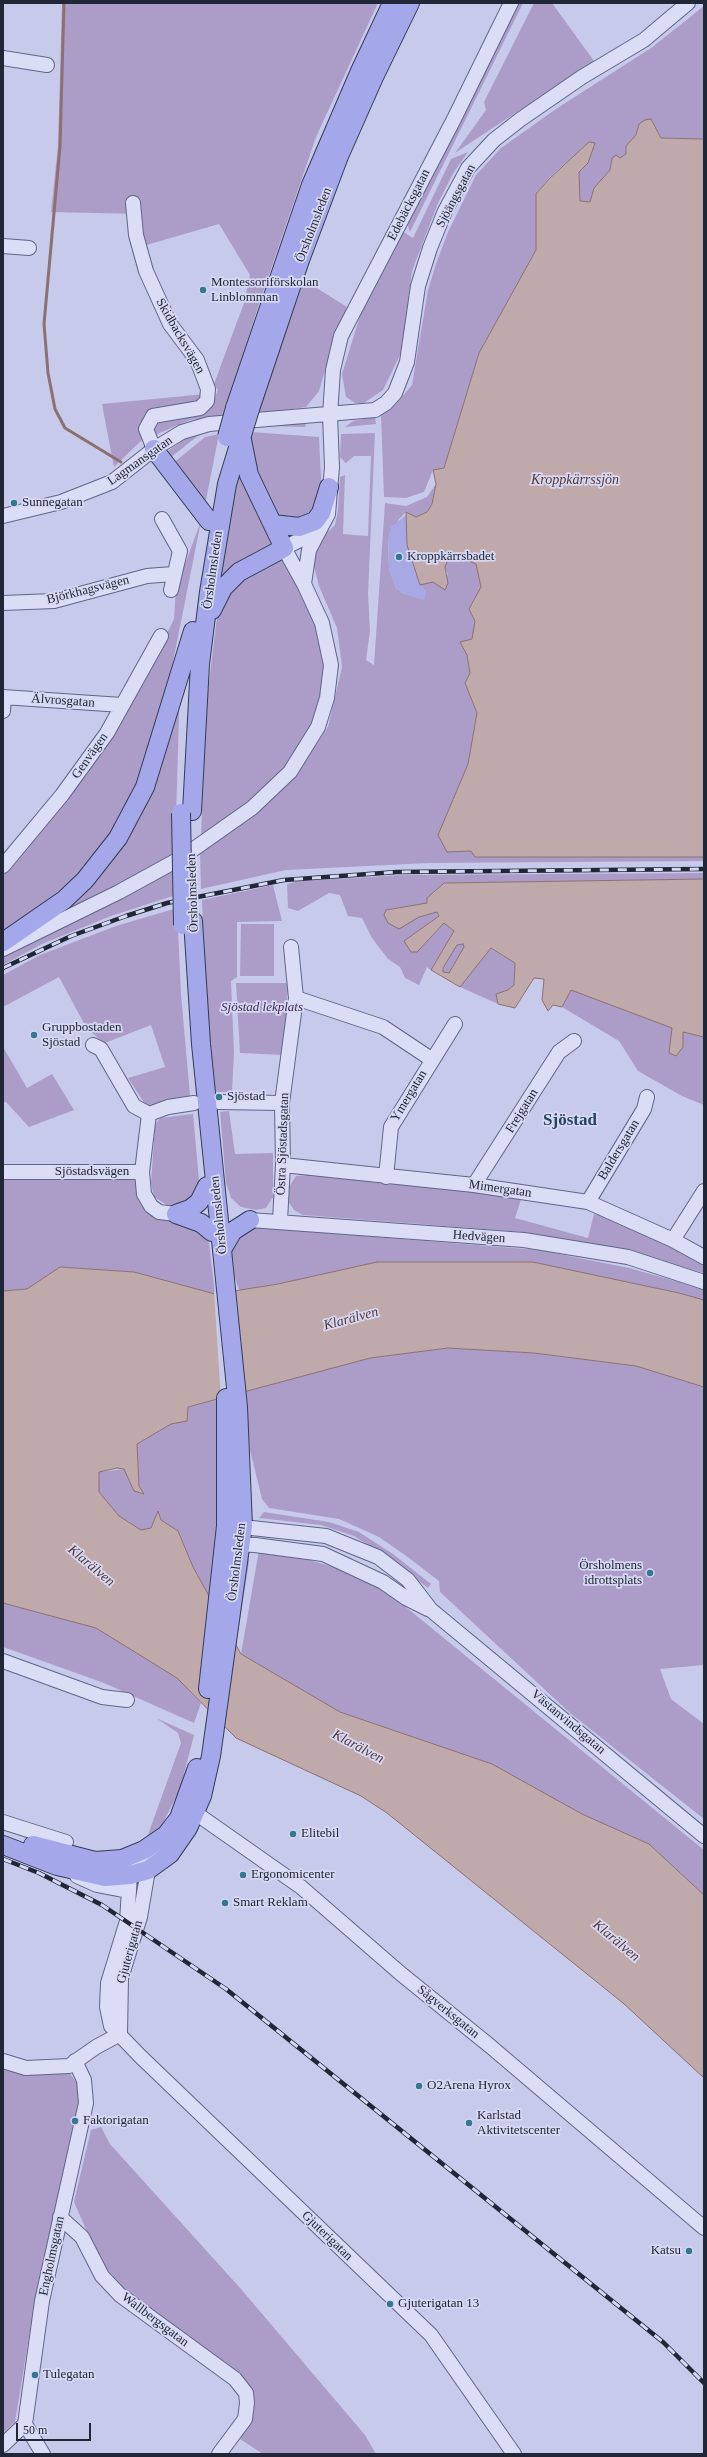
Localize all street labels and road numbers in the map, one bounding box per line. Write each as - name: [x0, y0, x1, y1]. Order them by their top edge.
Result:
- street label: Sjöängsgatan: [433, 162, 479, 230]
- street label: Edebäcksgatan: [384, 167, 434, 243]
- street label: Örsholmsleden: [293, 185, 335, 265]
- street label: Skidbacksvägen: [152, 296, 208, 376]
- street label: Lagmansgatan: [104, 433, 176, 489]
- street label: Örsholmsleden: [200, 530, 226, 610]
- street label: Björkhagsvägen: [45, 572, 131, 608]
- street label: Älvrosgatan: [31, 691, 95, 711]
- street label: Genvägen: [68, 730, 112, 782]
- street label: Örsholmsleden: [184, 853, 202, 933]
- street label: Ymergatan: [388, 1067, 430, 1125]
- street label: Frejgatan: [502, 1086, 542, 1136]
- street label: Östra Sjöstadsgatan: [273, 1092, 293, 1196]
- street label: Baldersgatan: [595, 1117, 643, 1183]
- street label: Sjöstadsvägen: [55, 1164, 129, 1180]
- street label: Örsholmsleden: [207, 1175, 231, 1255]
- street label: Mimergatan: [468, 1177, 532, 1201]
- street label: Hedvägen: [452, 1227, 506, 1247]
- street label: Örsholmsleden: [224, 1522, 250, 1602]
- street label: Västanvindsgatan: [528, 1686, 608, 1758]
- street label: Gjuterigatan: [114, 1919, 146, 1985]
- street label: Sågverksgatan: [414, 1982, 482, 2042]
- street label: Gjuterigatan: [298, 2208, 356, 2264]
- street label: Engholmsgatan: [36, 2215, 68, 2297]
- street label: Wallbergsgatan: [118, 2290, 192, 2350]

